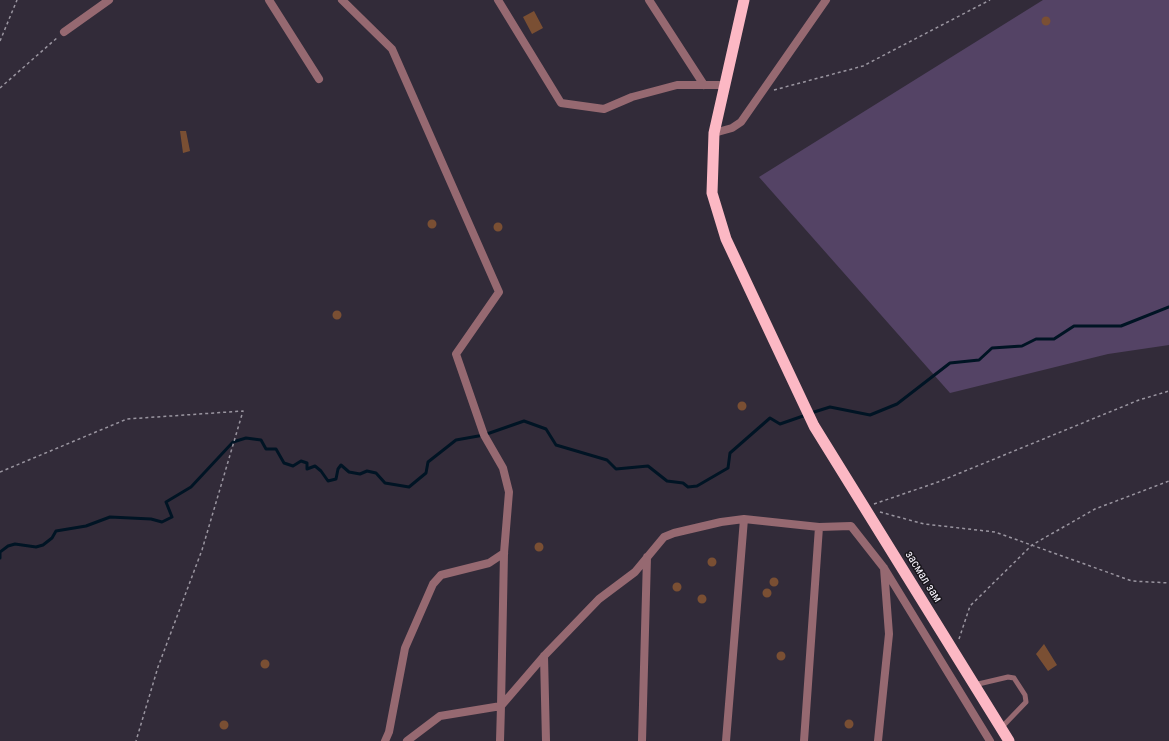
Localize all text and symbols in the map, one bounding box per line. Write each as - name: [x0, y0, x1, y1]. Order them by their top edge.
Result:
- street label: засмал зам: [902, 549, 944, 605]

